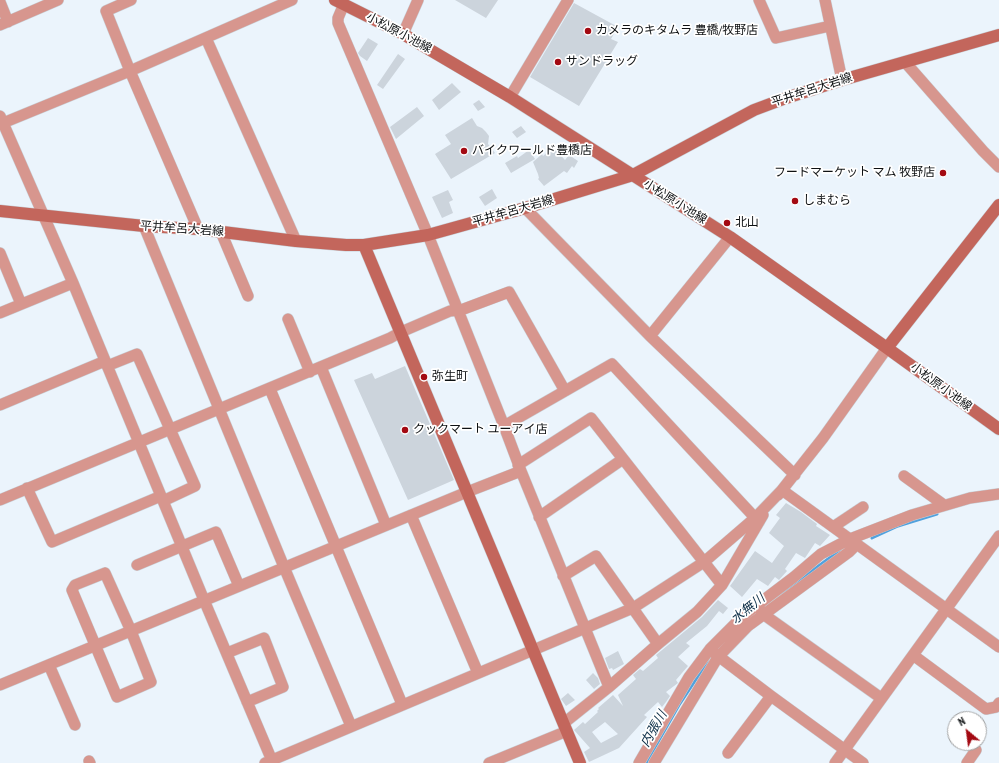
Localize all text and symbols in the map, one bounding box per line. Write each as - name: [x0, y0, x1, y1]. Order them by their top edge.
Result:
- street label: 小松原小池線: [364, 10, 434, 56]
- place label: カメラのキタムラ 豊橋/牧野店: [596, 24, 758, 38]
- marker: カメラのキタムラ 豊橋/牧野店: [583, 26, 593, 36]
- place label: サンドラッグ: [566, 55, 638, 69]
- marker: サンドラッグ: [553, 57, 563, 67]
- street label: 平井牟呂大岩線: [770, 70, 854, 110]
- place label: バイクワールド豊橋店: [472, 144, 592, 158]
- marker: バイクワールド豊橋店: [459, 146, 469, 156]
- place label: フードマーケット マム 牧野店: [774, 166, 935, 180]
- marker: フードマーケット マム 牧野店: [938, 168, 948, 178]
- street label: 小松原小池線: [641, 177, 709, 227]
- street label: 平井牟呂大岩線: [471, 193, 555, 229]
- place label: しまむら: [803, 194, 851, 208]
- marker: しまむら: [790, 196, 800, 206]
- place label: 北山: [735, 216, 759, 230]
- marker: 北山: [722, 218, 732, 228]
- street label: 平井牟呂大岩線: [140, 219, 224, 239]
- street label: 小松原小池線: [908, 360, 974, 414]
- place label: 弥生町: [432, 370, 468, 384]
- marker: 弥生町: [419, 372, 429, 382]
- place label: クックマート ユーアイ店: [413, 423, 548, 437]
- marker: クックマート ユーアイ店: [400, 425, 410, 435]
- water label: 水無川: [728, 591, 768, 627]
- water label: 内張川: [637, 708, 671, 750]
- north arrow: [947, 711, 987, 751]
- text: N: [956, 714, 968, 729]

